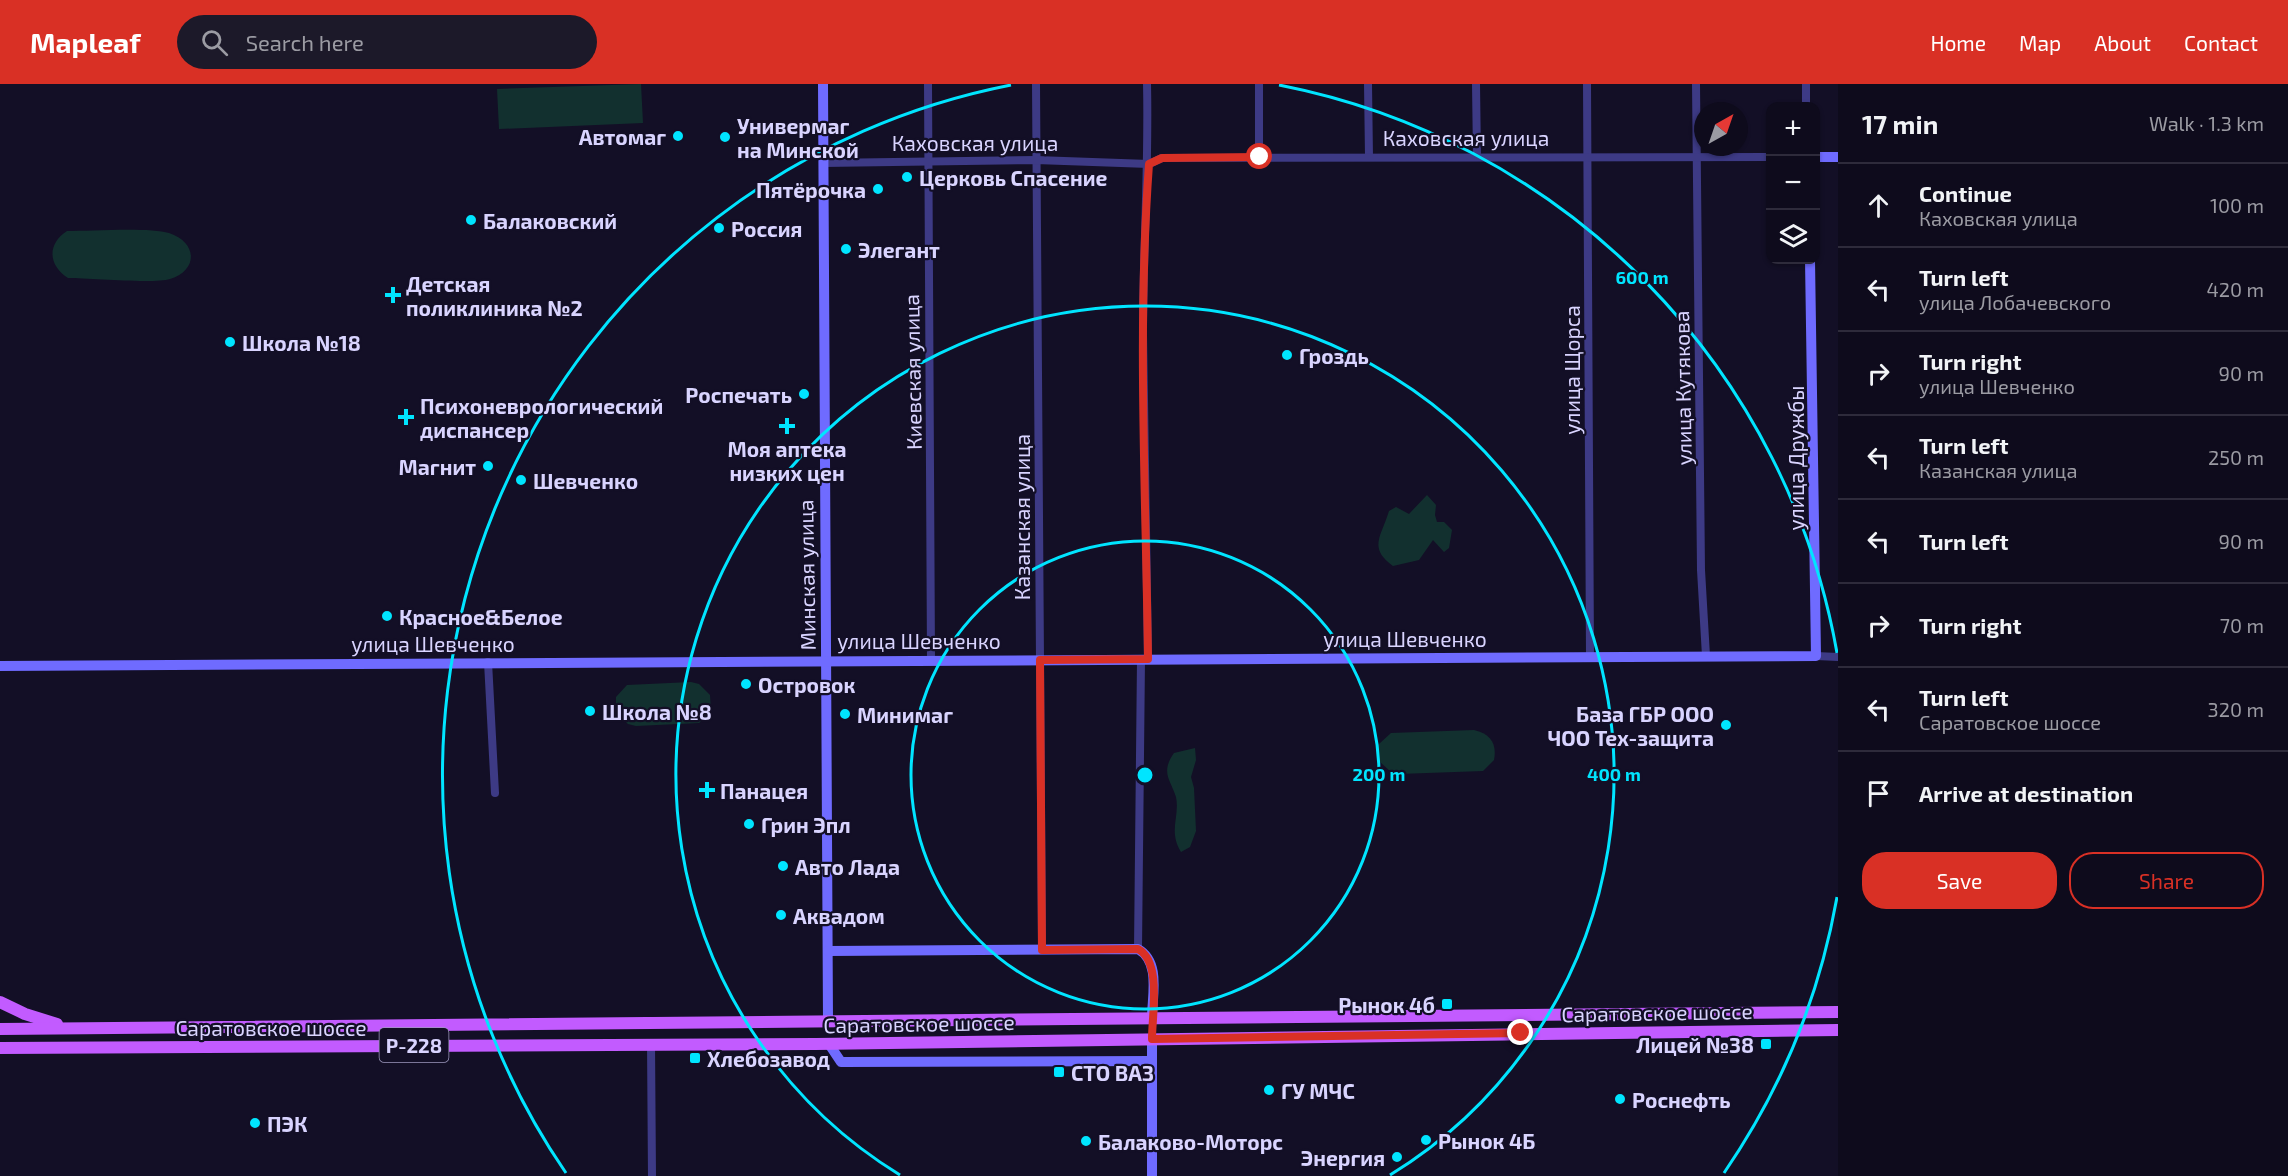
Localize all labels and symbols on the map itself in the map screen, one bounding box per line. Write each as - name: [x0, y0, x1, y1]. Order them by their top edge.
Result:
- north arrow: [1694, 102, 1748, 156]
- place label: Универмаг на Минской: [737, 113, 859, 162]
- place label: Автомаг: [579, 124, 666, 149]
- street label: Каховская улица: [1383, 125, 1549, 151]
- marker: Автомаг: [671, 129, 685, 143]
- marker: Универмаг на Минской: [718, 130, 732, 144]
- street label: Каховская улица: [892, 130, 1058, 156]
- route start: [1246, 143, 1272, 169]
- place label: Церковь Спасение: [919, 165, 1107, 190]
- marker: Церковь Спасение: [900, 170, 914, 184]
- place label: Пятёрочка: [756, 177, 866, 202]
- marker: Пятёрочка: [871, 182, 885, 196]
- place label: Балаковский: [483, 208, 617, 233]
- marker: Балаковский: [464, 213, 478, 227]
- place label: Россия: [731, 216, 802, 241]
- marker: Россия: [712, 221, 726, 235]
- place label: Элегант: [858, 237, 940, 262]
- marker: Элегант: [839, 242, 853, 256]
- text: 600 m: [1615, 266, 1669, 288]
- place label: Детская поликлиника №2: [406, 271, 583, 320]
- marker: Детская поликлиника №2: [384, 286, 402, 304]
- street label: Киевская улица: [898, 294, 927, 450]
- street label: улица Щорса: [1559, 305, 1585, 435]
- street label: улица Кутякова: [1668, 310, 1697, 466]
- place label: Школа №18: [242, 330, 361, 355]
- marker: Школа №18: [223, 335, 237, 349]
- place label: Гроздь: [1299, 343, 1369, 368]
- marker: Гроздь: [1280, 348, 1294, 362]
- place label: Роспечать: [685, 382, 792, 407]
- street label: улица Дружбы: [1783, 386, 1809, 530]
- marker: Роспечать: [797, 387, 811, 401]
- place label: Психоневрологический диспансер: [420, 393, 663, 442]
- marker: Психоневрологический диспансер: [397, 408, 415, 426]
- marker: Моя аптека низких цен: [780, 419, 794, 433]
- street label: Казанская улица: [1009, 434, 1035, 600]
- place label: Моя аптека низких цен: [727, 436, 847, 485]
- place label: Магнит: [399, 454, 476, 479]
- marker: Магнит: [481, 459, 495, 473]
- place label: Шевченко: [533, 468, 638, 493]
- marker: Шевченко: [514, 473, 528, 487]
- street label: Минская улица: [792, 499, 821, 651]
- place label: Красное&Белое: [399, 604, 563, 629]
- marker: Красное&Белое: [380, 609, 394, 623]
- street label: улица Шевченко: [1323, 626, 1487, 652]
- street label: улица Шевченко: [837, 628, 1001, 654]
- street label: улица Шевченко: [351, 631, 515, 657]
- place label: Островок: [758, 672, 855, 697]
- marker: Островок: [739, 677, 753, 691]
- place label: Школа №8: [602, 699, 712, 724]
- place label: База ГБР ООО ЧОО Тех-защита: [1547, 701, 1714, 750]
- place label: Минимаг: [857, 702, 953, 727]
- marker: Школа №8: [583, 704, 597, 718]
- marker: Минимаг: [838, 707, 852, 721]
- marker: База ГБР ООО ЧОО Тех-защита: [1719, 718, 1733, 732]
- text: 200 m: [1353, 763, 1405, 785]
- text: 400 m: [1587, 763, 1641, 785]
- centre of rings: [1135, 765, 1155, 785]
- place label: Панацея: [720, 778, 808, 803]
- marker: Панацея: [698, 781, 716, 799]
- place label: Грин Эпл: [761, 812, 851, 837]
- marker: Грин Эпл: [742, 817, 756, 831]
- place label: Авто Лада: [795, 854, 900, 879]
- marker: Авто Лада: [776, 859, 790, 873]
- place label: Аквадом: [793, 903, 885, 928]
- marker: Аквадом: [774, 908, 788, 922]
- place label: Рынок 4б: [1338, 992, 1435, 1017]
- marker: Рынок 4б: [1440, 997, 1454, 1011]
- street label: Саратовское шоссе: [1561, 998, 1753, 1026]
- street label: Саратовское шоссе: [823, 1009, 1015, 1037]
- street label: Саратовское шоссе: [175, 1015, 367, 1040]
- route end: [1507, 1019, 1533, 1045]
- road number: Р-228: [380, 1028, 448, 1062]
- place label: Лицей №38: [1636, 1032, 1754, 1057]
- marker: Лицей №38: [1759, 1037, 1773, 1051]
- place label: Хлебозавод: [707, 1046, 830, 1071]
- marker: Хлебозавод: [688, 1051, 702, 1065]
- place label: СТО ВАЗ: [1071, 1060, 1154, 1085]
- marker: СТО ВАЗ: [1052, 1065, 1066, 1079]
- place label: ГУ МЧС: [1281, 1078, 1355, 1103]
- marker: ГУ МЧС: [1262, 1083, 1276, 1097]
- place label: Роснефть: [1632, 1087, 1731, 1112]
- marker: Роснефть: [1613, 1092, 1627, 1106]
- place label: ПЭК: [267, 1111, 308, 1136]
- marker: ПЭК: [248, 1116, 262, 1130]
- place label: Рынок 4Б: [1438, 1128, 1535, 1153]
- place label: Балаково-Моторс: [1098, 1129, 1283, 1154]
- marker: Рынок 4Б: [1419, 1133, 1433, 1147]
- marker: Балаково-Моторс: [1079, 1134, 1093, 1148]
- place label: Энергия: [1301, 1145, 1385, 1170]
- marker: Энергия: [1390, 1150, 1404, 1164]

